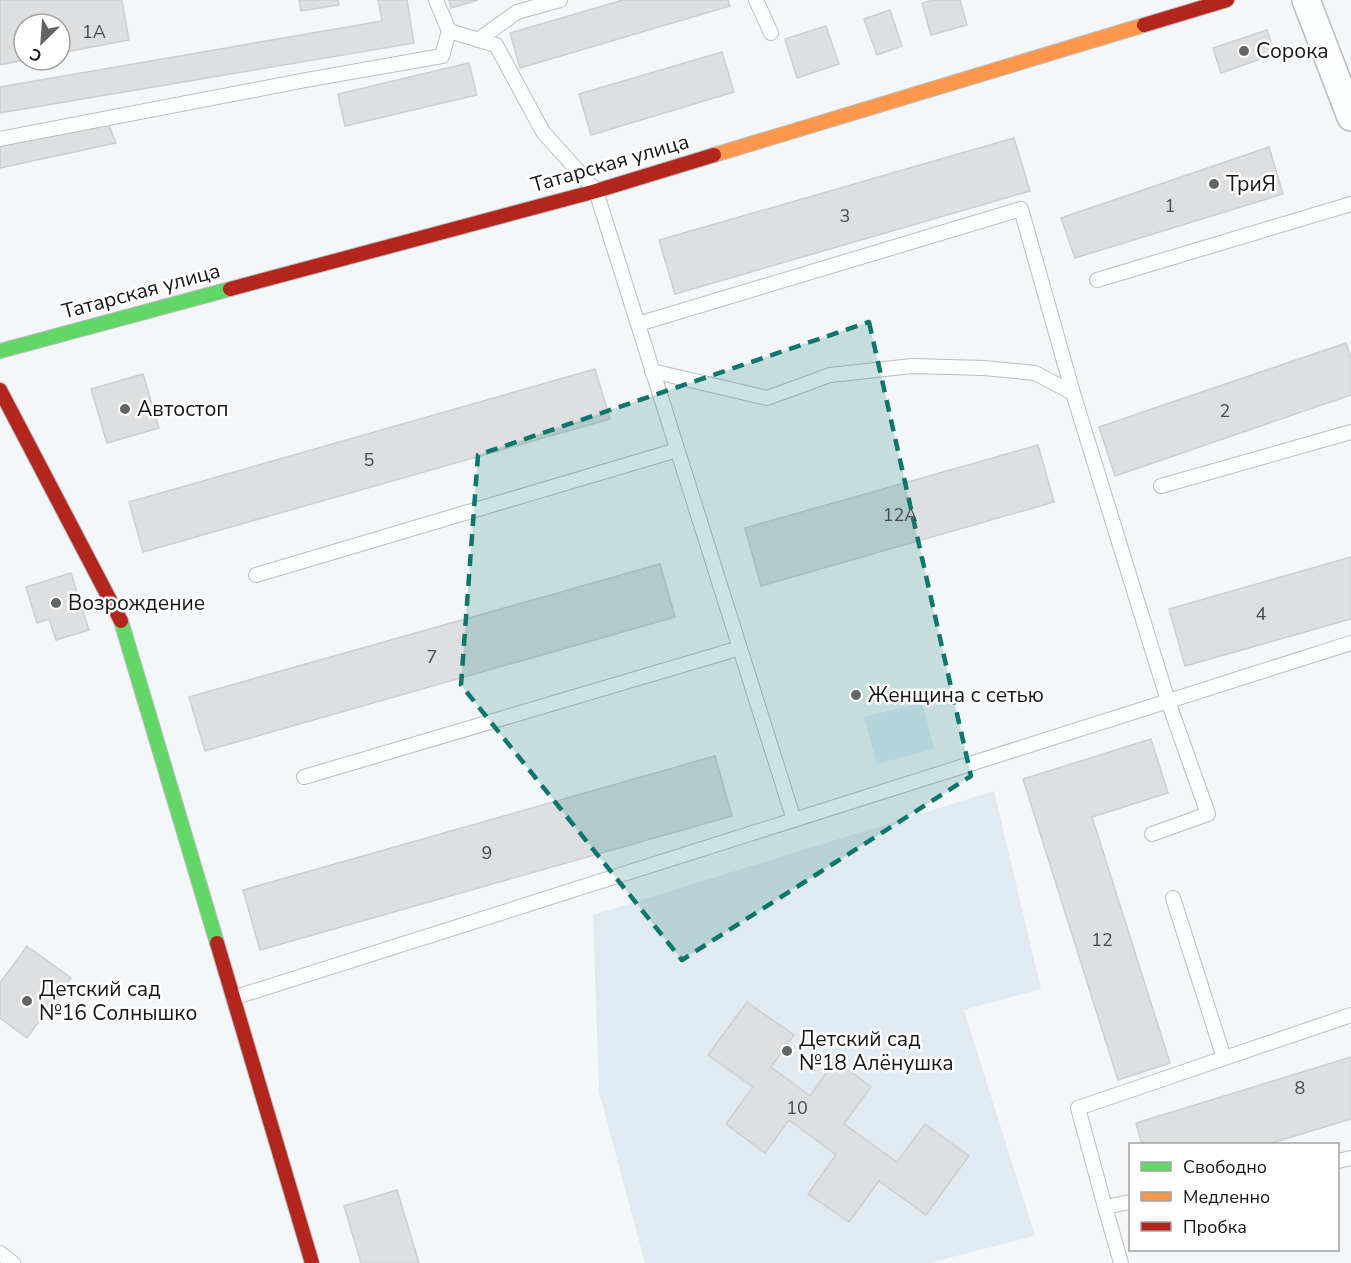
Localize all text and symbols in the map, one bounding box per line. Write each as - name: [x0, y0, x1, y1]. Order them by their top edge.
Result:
- north arrow: [12, 12, 72, 72]
- house number: 1А: [82, 20, 106, 44]
- place label: Сорока: [1256, 37, 1329, 65]
- text: С: [26, 42, 46, 67]
- marker: Сорока: [1237, 44, 1251, 58]
- street label: Татарская улица: [528, 127, 692, 199]
- place label: ТриЯ: [1226, 170, 1276, 198]
- marker: ТриЯ: [1207, 177, 1221, 191]
- house number: 1: [1165, 194, 1175, 218]
- house number: 3: [840, 204, 850, 228]
- street label: Татарская улица: [59, 256, 223, 326]
- place label: Автостоп: [137, 395, 229, 423]
- house number: 2: [1220, 399, 1230, 423]
- marker: Автостоп: [118, 402, 132, 416]
- house number: 5: [364, 448, 374, 472]
- house number: 12А: [883, 503, 917, 527]
- place label: Возрождение: [68, 589, 205, 617]
- marker: Возрождение: [49, 596, 63, 610]
- house number: 4: [1256, 602, 1267, 626]
- house number: 7: [427, 645, 437, 669]
- place label: Женщина с сетью: [868, 681, 1044, 709]
- marker: Женщина с сетью: [849, 688, 863, 702]
- house number: 9: [482, 841, 492, 865]
- house number: 12: [1091, 928, 1113, 952]
- place label: Детский сад №16 Солнышко: [39, 975, 197, 1027]
- marker: Детский сад №16 Солнышко: [20, 994, 34, 1008]
- place label: Детский сад №18 Алёнушка: [799, 1025, 953, 1077]
- marker: Детский сад №18 Алёнушка: [780, 1044, 794, 1058]
- house number: 8: [1295, 1076, 1305, 1100]
- house number: 10: [786, 1096, 808, 1120]
- legend: [1129, 1143, 1339, 1251]
- text: Свободно: [1183, 1155, 1267, 1179]
- text: Медленно: [1183, 1185, 1270, 1209]
- text: Пробка: [1183, 1215, 1247, 1239]

